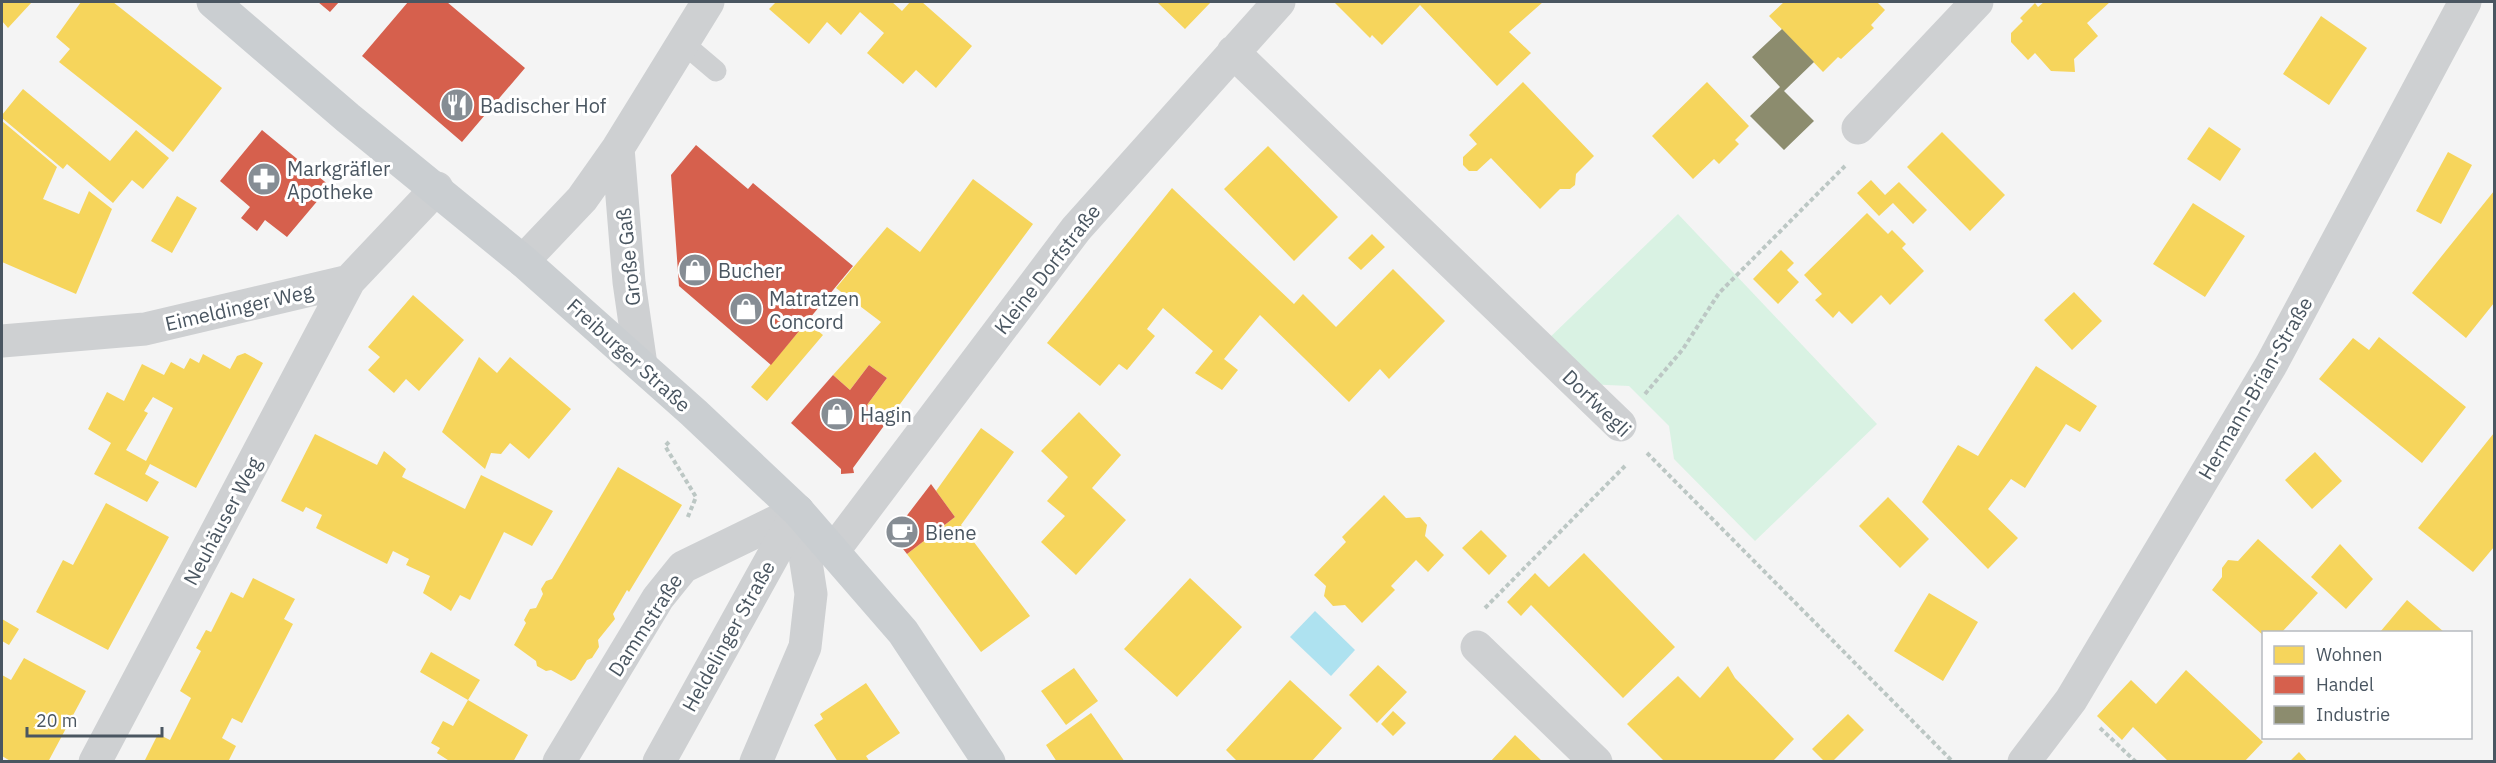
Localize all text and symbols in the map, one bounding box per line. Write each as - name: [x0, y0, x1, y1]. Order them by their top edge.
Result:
- restaurant icon: Badischer Hof: [439, 87, 475, 123]
- place label: Badischer Hof: [480, 92, 607, 119]
- place label: Markgräfler Apotheke: [287, 155, 390, 205]
- pharmacy icon: Markgräfler Apotheke: [246, 161, 282, 197]
- street label: Kleine Dorfstraße: [988, 198, 1106, 340]
- street label: Große Gaß: [609, 207, 647, 307]
- shop icon: Bucher: [677, 252, 713, 288]
- place label: Bucher: [718, 257, 782, 284]
- street label: Eimeldinger Weg: [162, 277, 316, 337]
- place label: Matratzen Concord: [769, 285, 859, 335]
- shop icon: Matratzen Concord: [728, 291, 764, 327]
- street label: Freiburger Straße: [561, 292, 697, 418]
- street label: Hermann-Brian-Straße: [2192, 292, 2318, 484]
- street label: Dorfwegli: [1557, 364, 1637, 442]
- shop icon: Hagin: [819, 396, 855, 432]
- place label: Hagin: [860, 401, 912, 428]
- street label: Neuhäuser Weg: [177, 452, 267, 590]
- cafe icon: Biene: [884, 514, 920, 550]
- place label: Biene: [925, 519, 976, 546]
- street label: Heldelinger Straße: [675, 556, 781, 716]
- street label: Dammstraße: [602, 568, 688, 682]
- legend: [2262, 631, 2472, 739]
- text: Wohnen: [2316, 643, 2382, 666]
- text: Handel: [2316, 673, 2374, 696]
- scale bar: [27, 700, 162, 738]
- text: Industrie: [2316, 703, 2390, 726]
- text: 20 m: [36, 709, 78, 732]

